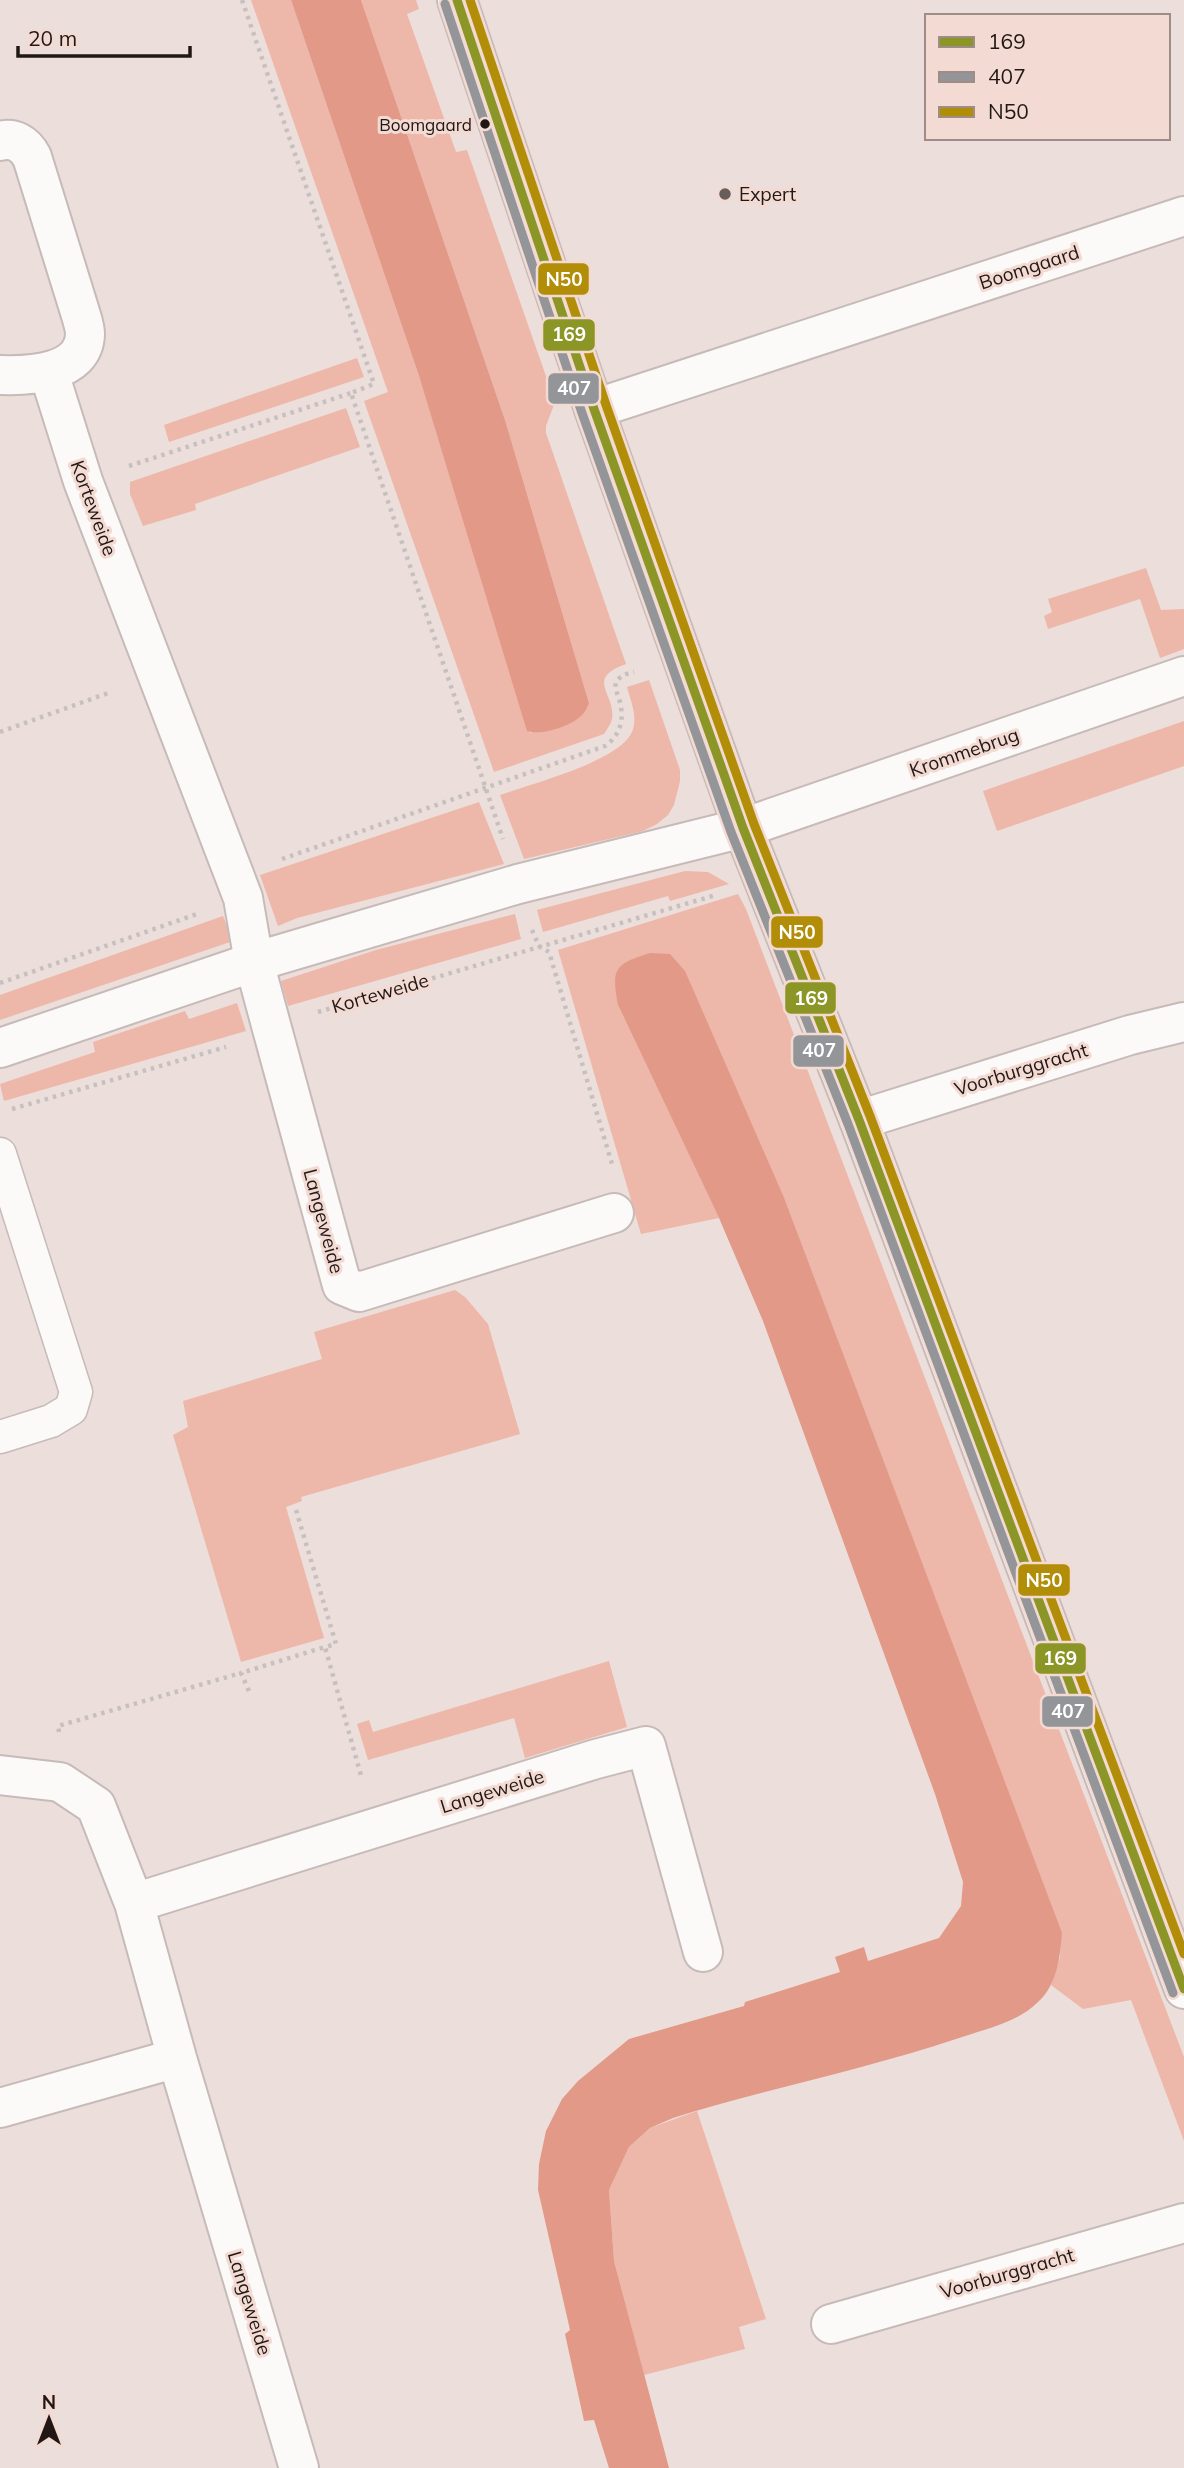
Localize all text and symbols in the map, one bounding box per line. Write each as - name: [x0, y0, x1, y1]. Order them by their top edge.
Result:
- scale bar: [18, 14, 189, 58]
- legend: [925, 14, 1170, 140]
- text: 20 m: [28, 25, 77, 51]
- text: 169: [988, 28, 1026, 54]
- text: 407: [988, 63, 1026, 89]
- text: N50: [988, 98, 1029, 124]
- place label: Boomgaard: [379, 114, 472, 135]
- marker: Boomgaard: [478, 117, 492, 131]
- place label: Expert: [739, 182, 796, 206]
- marker: Expert: [717, 186, 733, 202]
- street label: Boomgaard: [976, 240, 1082, 294]
- line badge: N50: [537, 262, 590, 296]
- text: N50: [545, 267, 583, 291]
- line badge: 169: [542, 318, 596, 352]
- text: 169: [552, 322, 586, 346]
- line badge: 407: [547, 372, 600, 405]
- text: 407: [557, 376, 591, 400]
- street label: Korteweide: [66, 457, 122, 559]
- street label: Krommebrug: [906, 722, 1022, 782]
- line badge: N50: [770, 915, 824, 949]
- text: N50: [778, 920, 816, 944]
- street label: Korteweide: [329, 968, 431, 1018]
- line badge: 169: [784, 981, 837, 1015]
- text: 169: [794, 986, 828, 1010]
- line badge: 407: [792, 1034, 845, 1068]
- street label: Voorburggracht: [951, 1037, 1091, 1101]
- text: 407: [802, 1038, 836, 1062]
- street label: Langeweide: [298, 1166, 350, 1276]
- line badge: N50: [1017, 1563, 1071, 1597]
- text: N50: [1025, 1568, 1063, 1592]
- line badge: 169: [1034, 1642, 1087, 1675]
- text: 169: [1043, 1646, 1077, 1670]
- line badge: 407: [1041, 1695, 1094, 1728]
- text: 407: [1051, 1699, 1085, 1723]
- street label: Langeweide: [437, 1764, 547, 1818]
- street label: Voorburggracht: [937, 2242, 1077, 2304]
- street label: Langeweide: [223, 2248, 277, 2358]
- north arrow: [14, 2384, 84, 2454]
- text: N: [42, 2390, 56, 2414]

